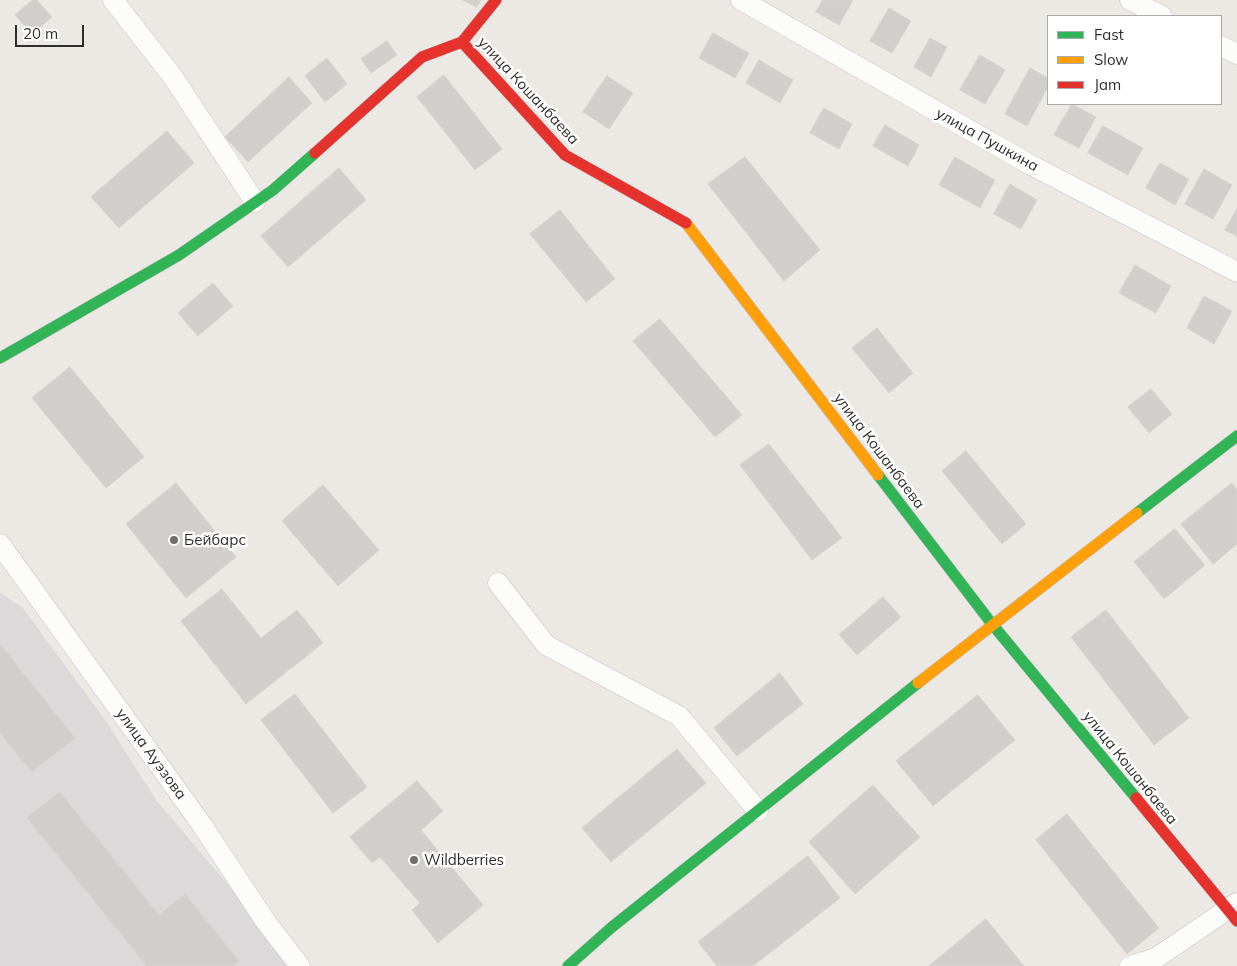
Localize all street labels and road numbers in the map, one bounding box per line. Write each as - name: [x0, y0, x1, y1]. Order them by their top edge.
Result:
- street label: улица Кошанбаева: [474, 34, 582, 148]
- street label: улица Пушкина: [933, 104, 1041, 176]
- street label: улица Кошанбаева: [830, 390, 928, 512]
- street label: улица Ауэзова: [112, 705, 190, 803]
- street label: улица Кошанбаева: [1079, 708, 1181, 828]

